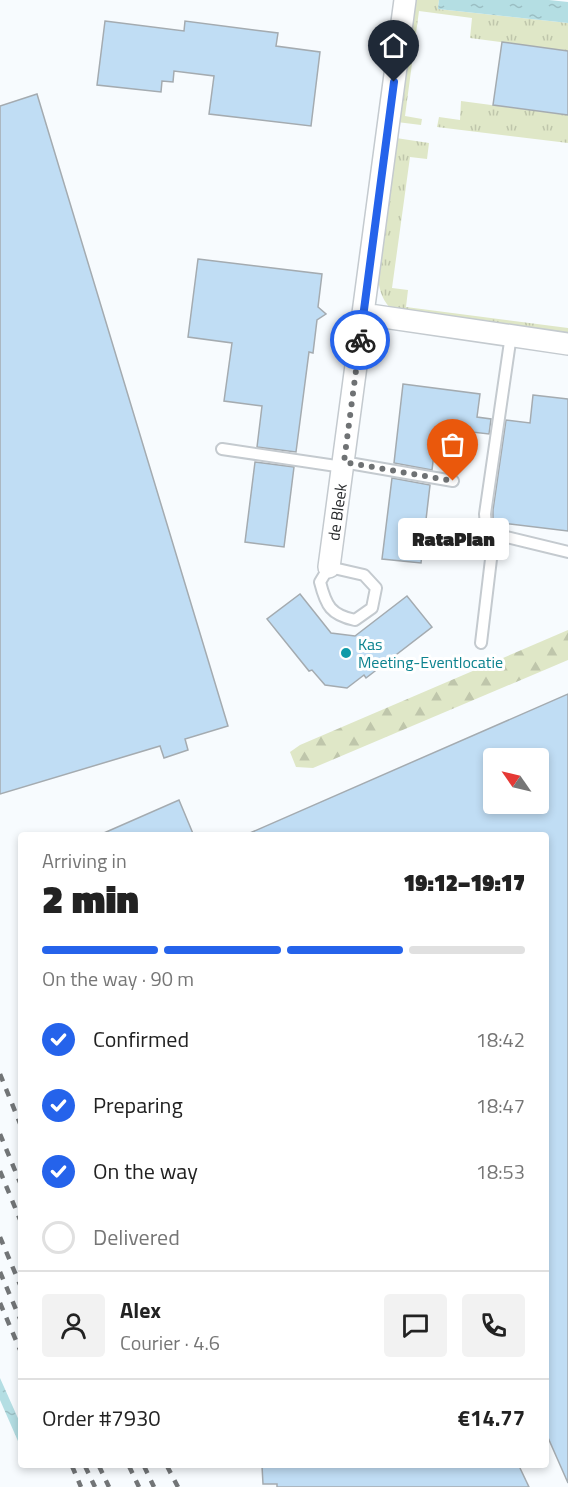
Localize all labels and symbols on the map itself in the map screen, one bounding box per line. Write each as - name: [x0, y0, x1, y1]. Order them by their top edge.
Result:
- pin: [368, 20, 419, 82]
- courier: [330, 310, 390, 370]
- pin: [427, 419, 478, 481]
- street label: de Bleek: [321, 482, 353, 542]
- callout: RataPlan: [398, 517, 508, 559]
- place label: Kas Meeting-Eventlocatie: [358, 632, 503, 674]
- marker: Kas Meeting-Eventlocatie: [339, 646, 353, 660]
- north arrow: [483, 748, 549, 814]

